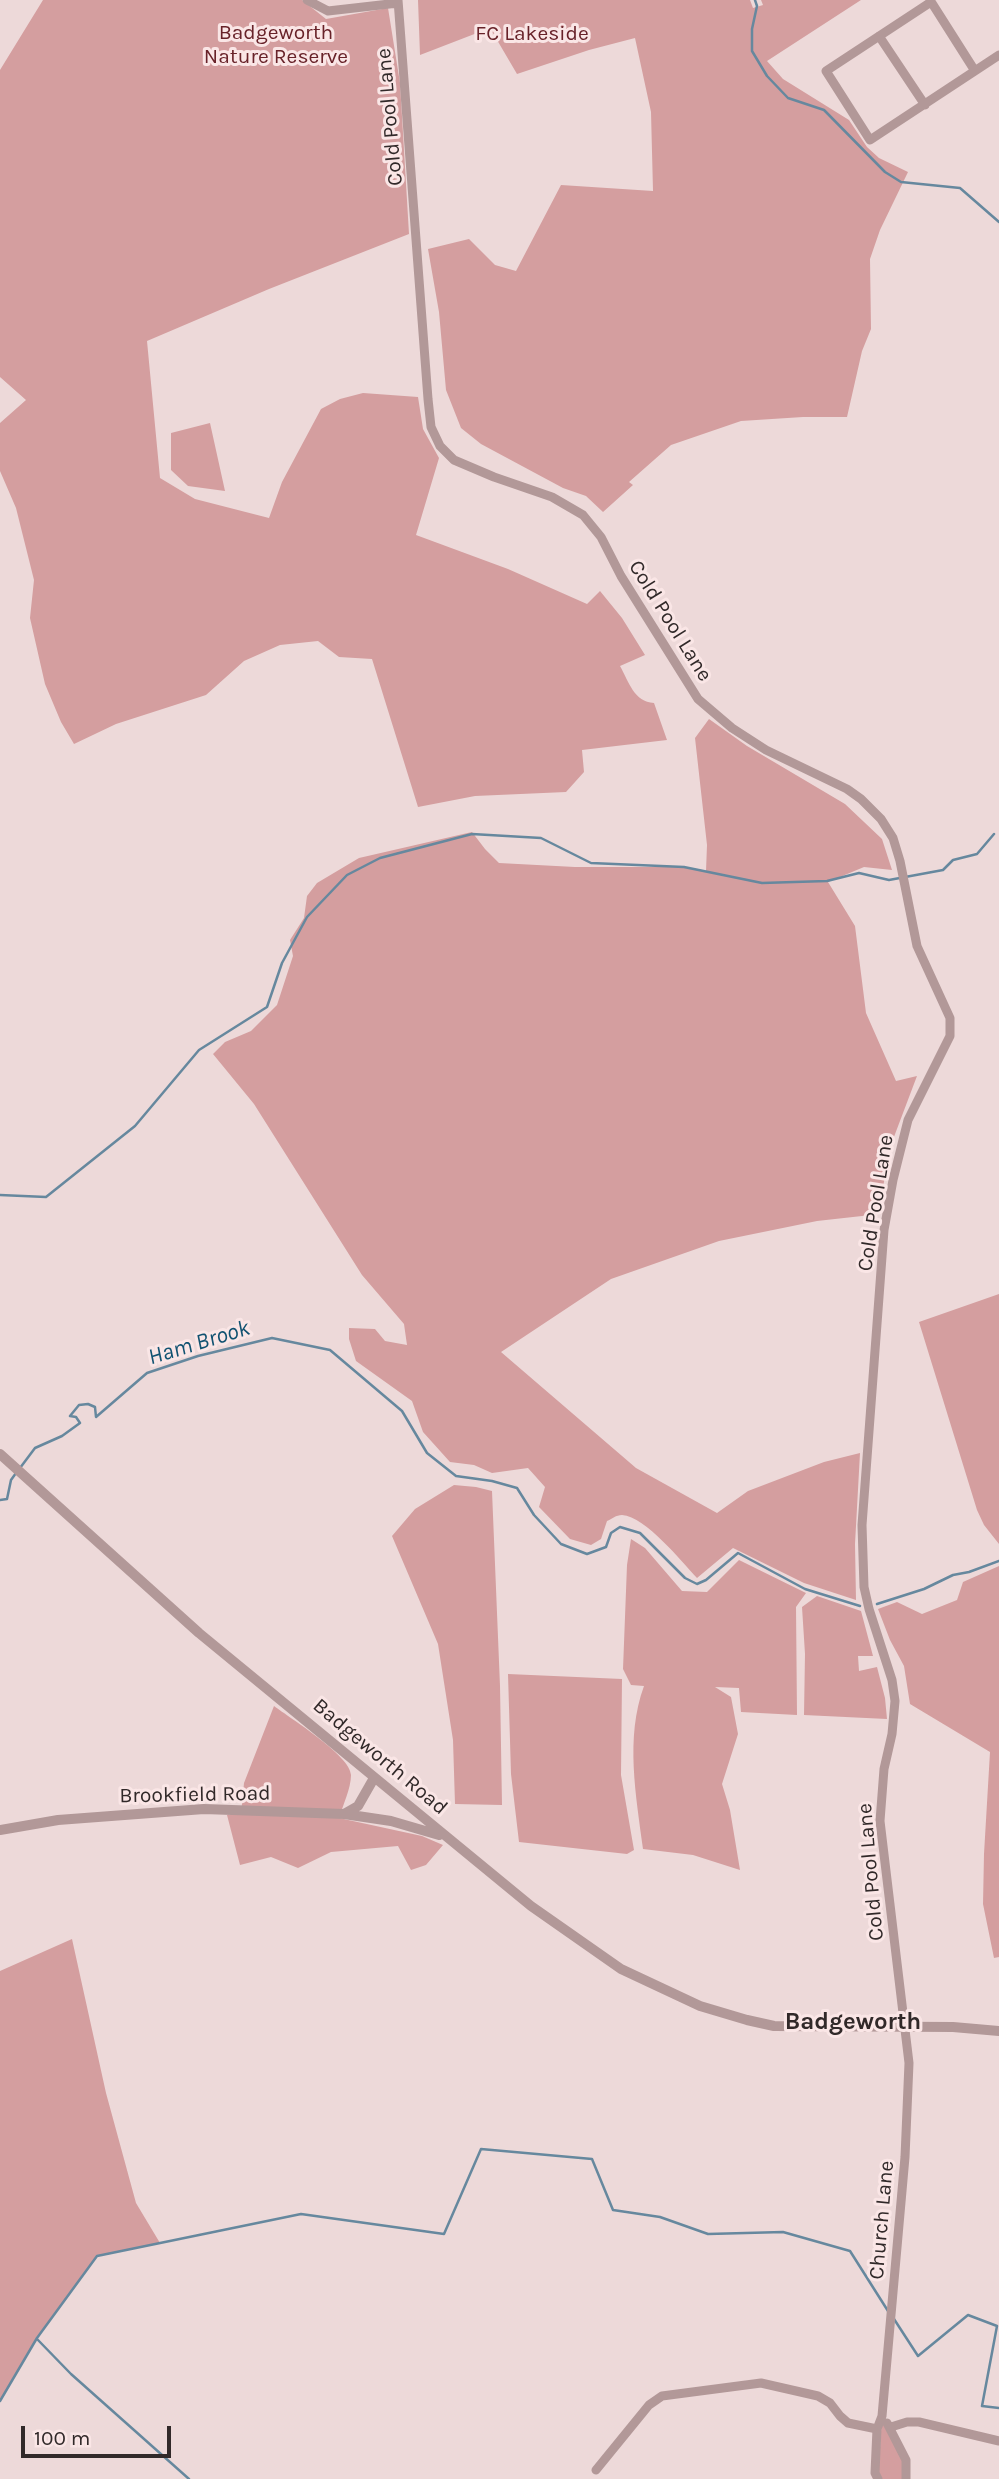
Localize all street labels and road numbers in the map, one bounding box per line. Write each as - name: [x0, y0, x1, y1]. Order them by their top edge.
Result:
- street label: Cold Pool Lane: [371, 47, 409, 187]
- street label: Cold Pool Lane: [623, 556, 717, 686]
- street label: Cold Pool Lane: [853, 1133, 899, 1273]
- street label: Badgeworth Road: [308, 1693, 452, 1821]
- street label: Brookfield Road: [119, 1781, 271, 1809]
- street label: Cold Pool Lane: [852, 1802, 890, 1942]
- street label: Church Lane: [864, 2160, 900, 2280]

